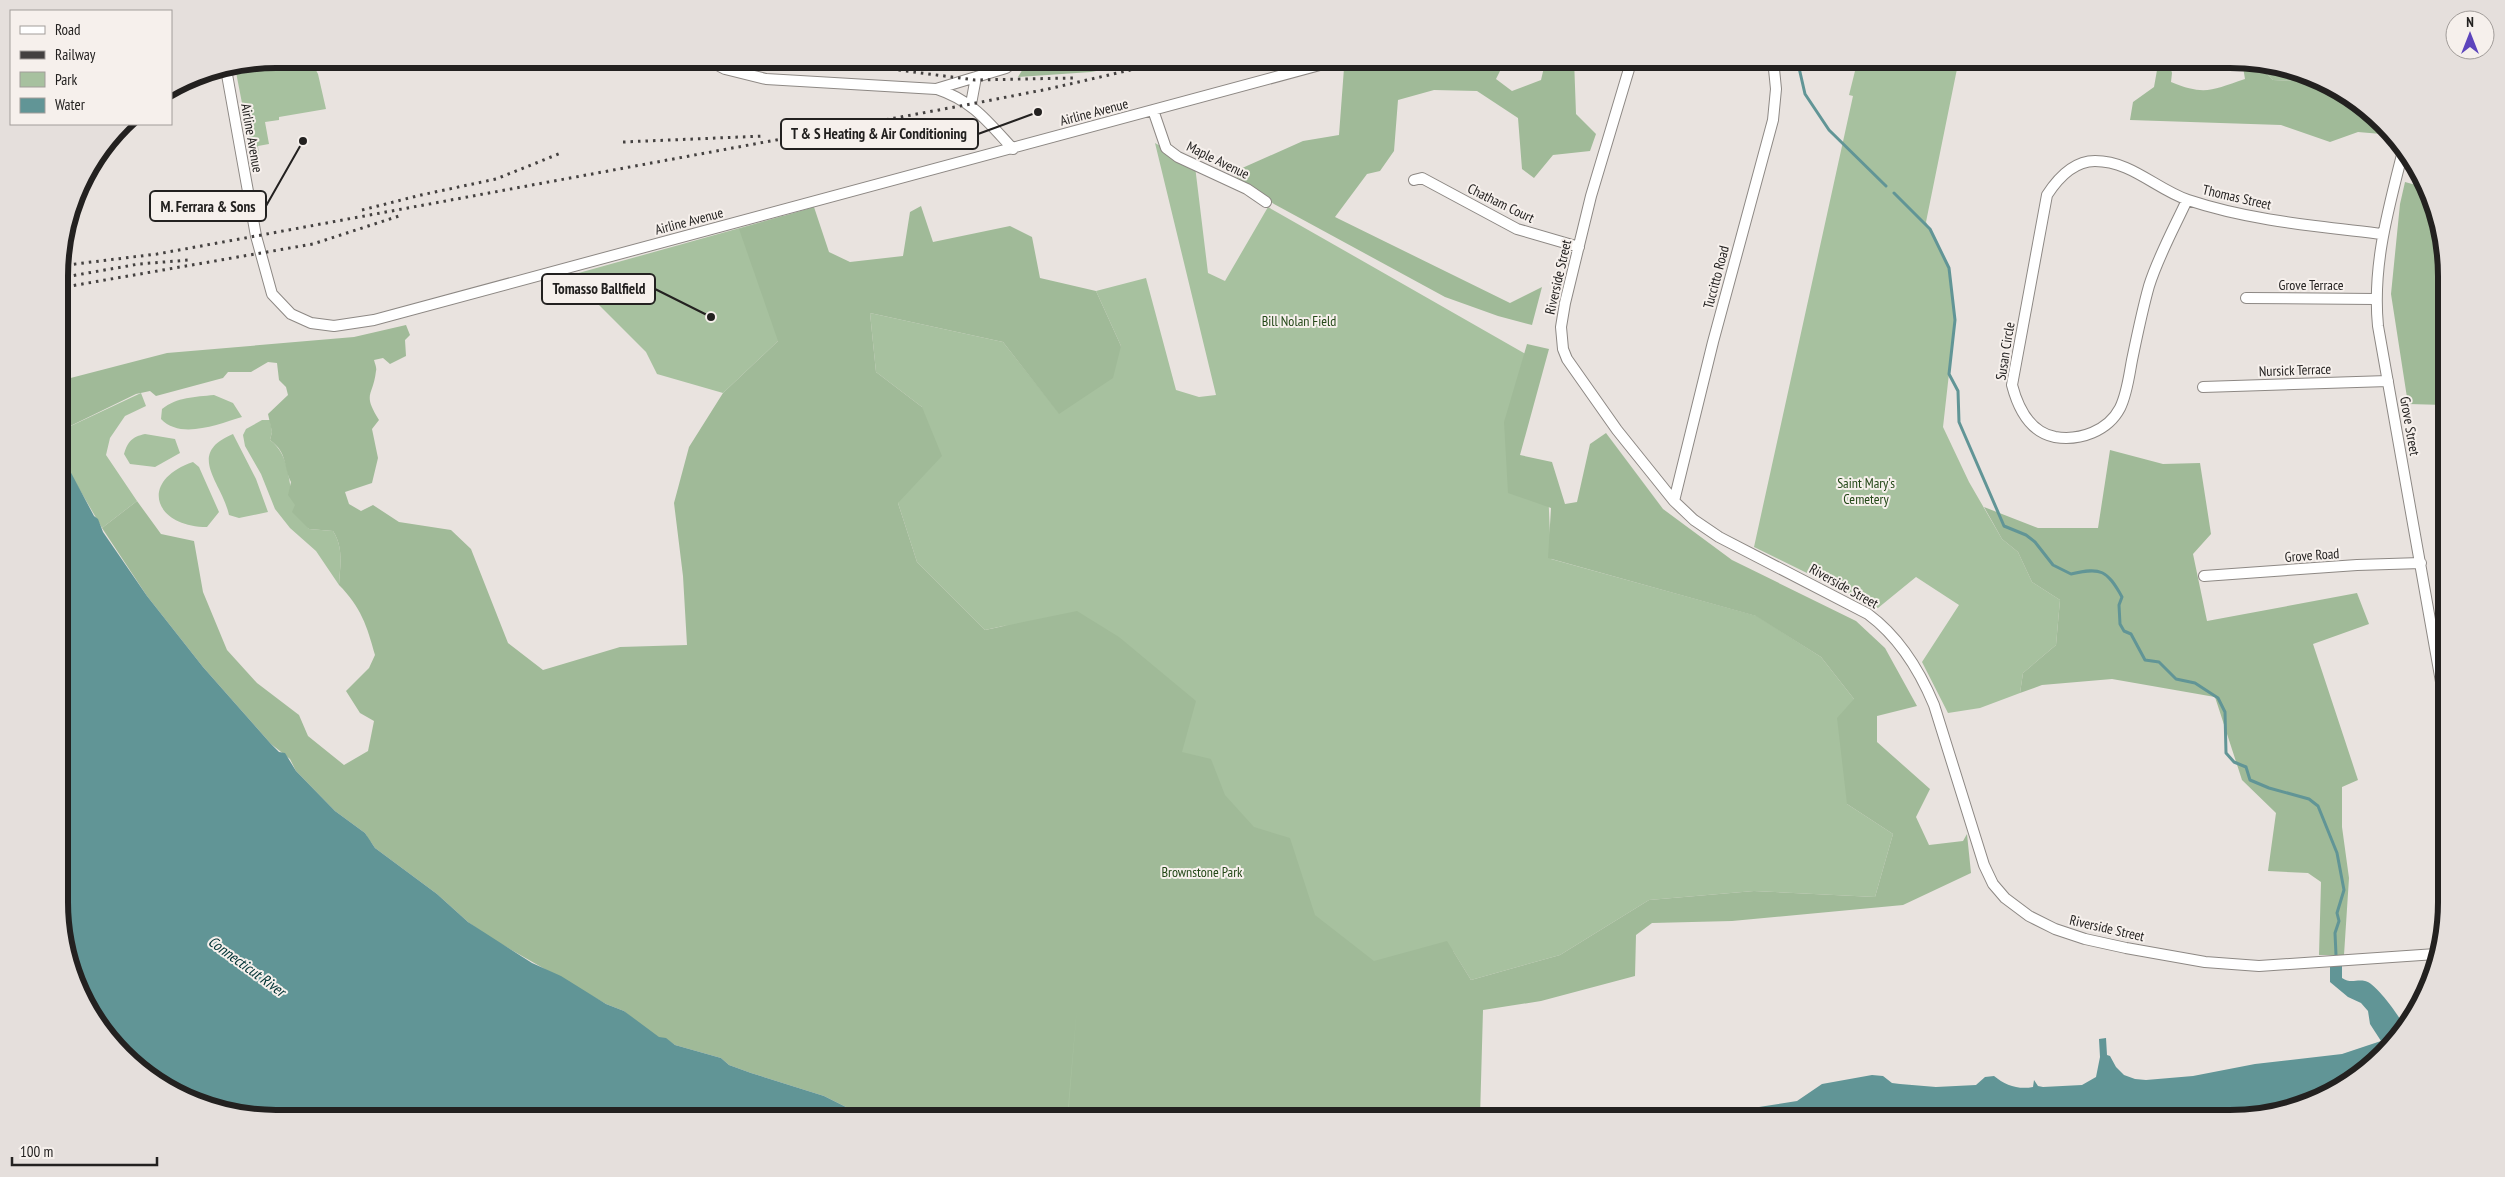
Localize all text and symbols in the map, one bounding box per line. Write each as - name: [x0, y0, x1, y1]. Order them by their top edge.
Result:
- legend: [10, 10, 172, 125]
- north arrow: [2445, 10, 2495, 60]
- text: N: [2466, 13, 2474, 31]
- text: Road: [55, 20, 81, 39]
- text: Railway: [55, 45, 96, 64]
- text: Park: [55, 70, 77, 89]
- street label: Airline Avenue: [1058, 94, 1130, 130]
- text: Water: [55, 95, 86, 114]
- street label: Airline Avenue: [237, 102, 267, 174]
- callout: T & S Heating & Air Conditioning: [781, 119, 978, 149]
- text: T & S Heating & Air Conditioning: [791, 124, 967, 143]
- street label: Maple Avenue: [1184, 137, 1253, 183]
- street label: Chatham Court: [1465, 179, 1537, 227]
- street label: Thomas Street: [2201, 180, 2273, 214]
- callout: M. Ferrara & Sons: [150, 191, 266, 221]
- text: M. Ferrara & Sons: [160, 197, 256, 216]
- street label: Airline Avenue: [653, 203, 725, 239]
- street label: Riverside Street: [1541, 238, 1575, 316]
- street label: Tuccitto Road: [1699, 244, 1733, 310]
- callout: Tomasso Ballfield: [542, 274, 655, 304]
- street label: Grove Terrace: [2279, 276, 2344, 294]
- text: Tomasso Ballfield: [552, 279, 646, 298]
- park label: Bill Nolan Field: [1262, 312, 1336, 330]
- street label: Susan Circle: [1992, 320, 2019, 381]
- street label: Nursick Terrace: [2259, 360, 2332, 380]
- street label: Grove Street: [2396, 395, 2424, 457]
- park label: Saint Mary's Cemetery: [1837, 474, 1895, 508]
- street label: Grove Road: [2284, 544, 2340, 566]
- street label: Riverside Street: [1806, 560, 1882, 612]
- park label: Brownstone Park: [1162, 863, 1243, 881]
- street label: Riverside Street: [2068, 911, 2146, 945]
- water label: Connecticut River: [205, 932, 291, 1001]
- scale bar: [12, 1134, 158, 1166]
- text: 100 m: [20, 1142, 53, 1161]

